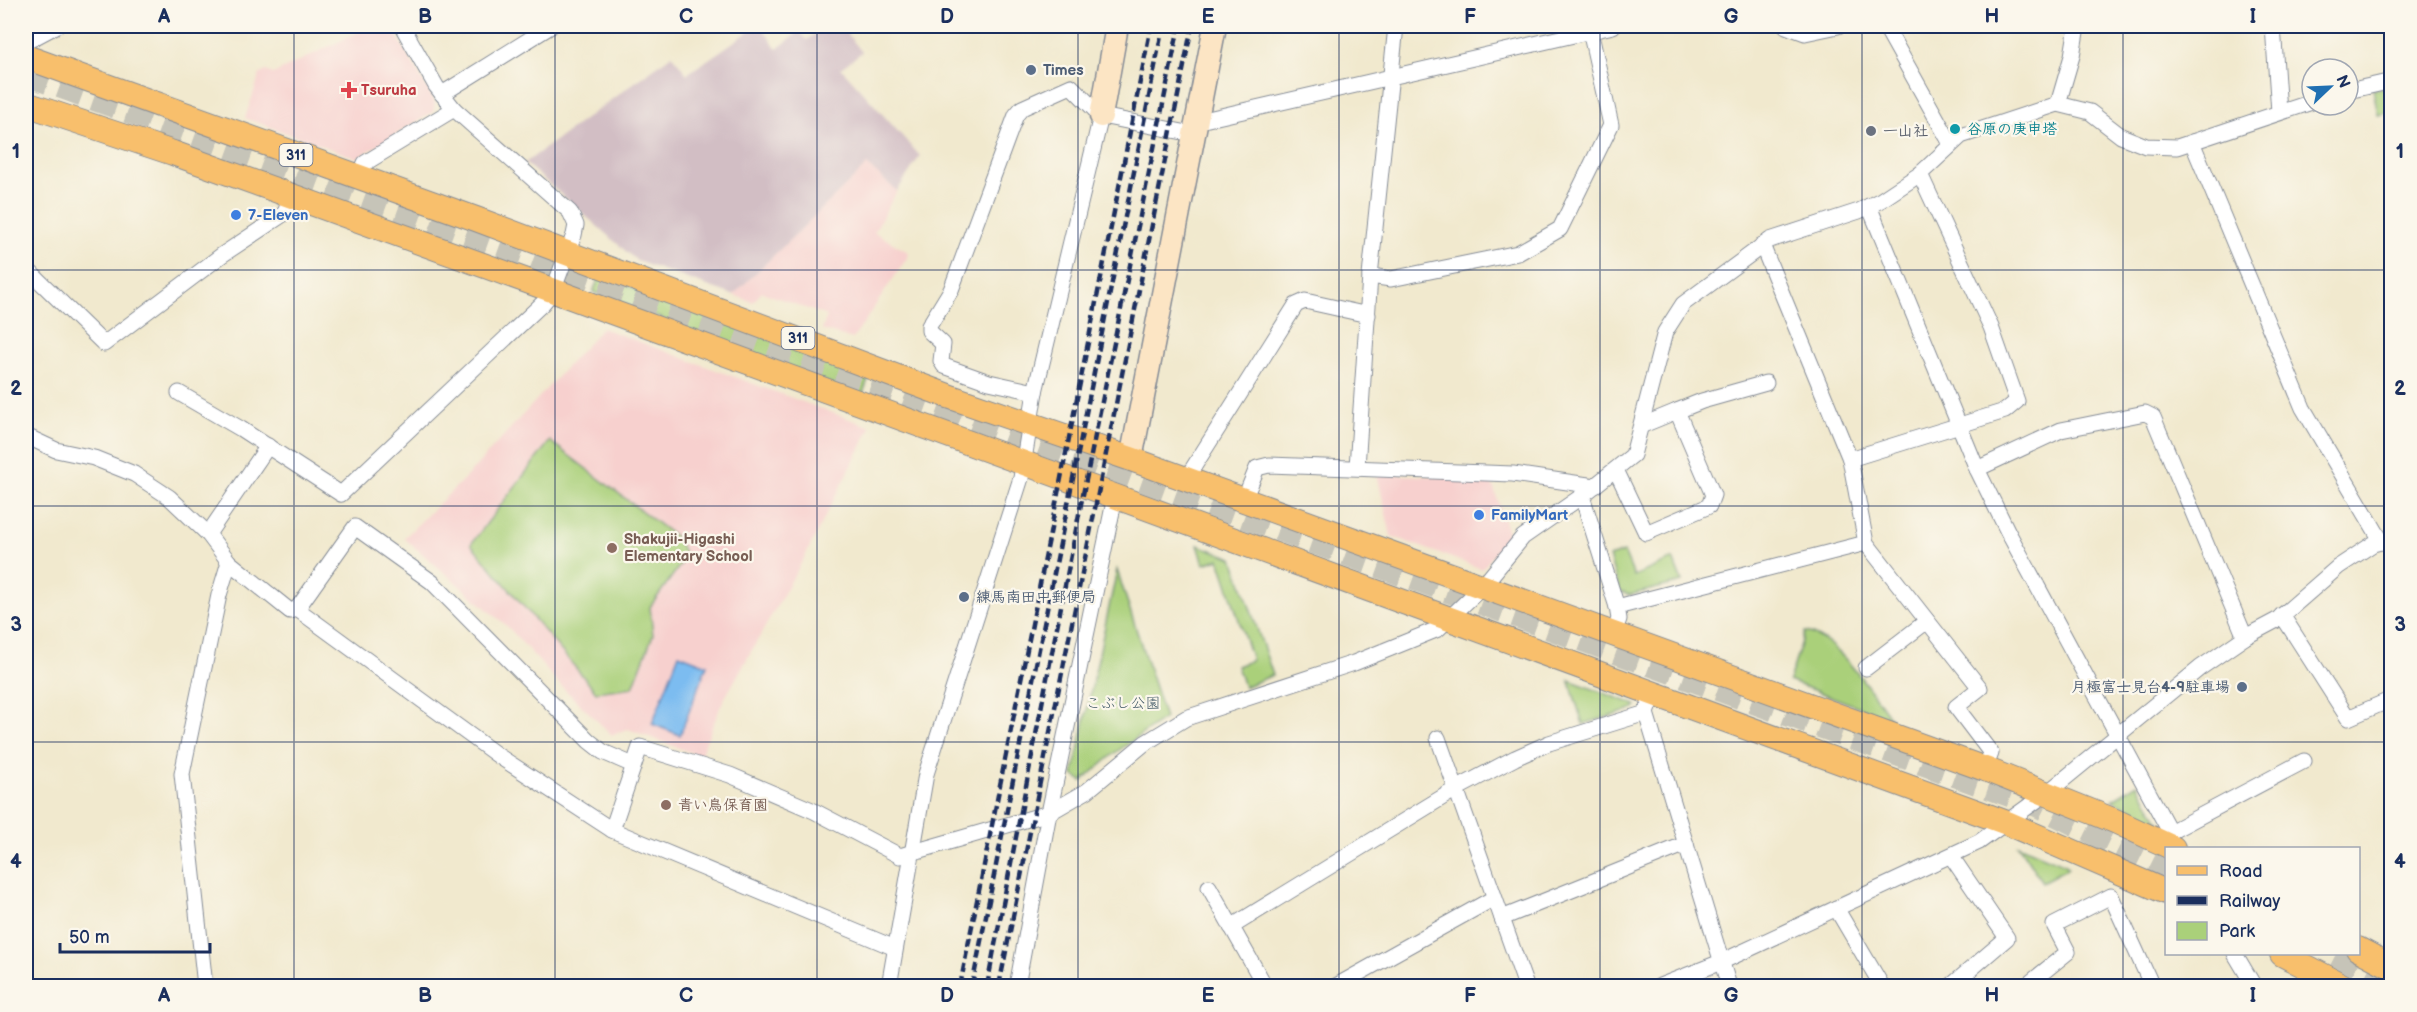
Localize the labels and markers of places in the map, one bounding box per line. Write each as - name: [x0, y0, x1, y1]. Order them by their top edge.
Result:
- place label: Times: [1043, 61, 1084, 80]
- marker: Times: [1024, 63, 1038, 77]
- place label: Tsuruha: [361, 81, 417, 100]
- marker: Tsuruha: [342, 83, 356, 97]
- place label: 谷原の庚申塔: [1967, 120, 2057, 139]
- place label: 一山社: [1883, 122, 1928, 141]
- marker: 谷原の庚申塔: [1948, 122, 1962, 136]
- marker: 一山社: [1864, 124, 1878, 138]
- place label: 7-Eleven: [248, 206, 308, 225]
- marker: 7-Eleven: [229, 208, 243, 222]
- place label: FamilyMart: [1491, 506, 1568, 525]
- marker: FamilyMart: [1472, 508, 1486, 522]
- place label: Shakujii-Higashi Elementary School: [624, 530, 752, 566]
- marker: Shakujii-Higashi Elementary School: [605, 541, 619, 555]
- place label: 練馬南田中郵便局: [976, 588, 1096, 607]
- marker: 練馬南田中郵便局: [957, 590, 971, 604]
- place label: 月極富士見台4-9駐車場: [2071, 678, 2230, 697]
- marker: 月極富士見台4-9駐車場: [2235, 680, 2249, 694]
- place label: 青い鳥保育園: [678, 796, 768, 815]
- marker: 青い鳥保育園: [659, 798, 673, 812]

